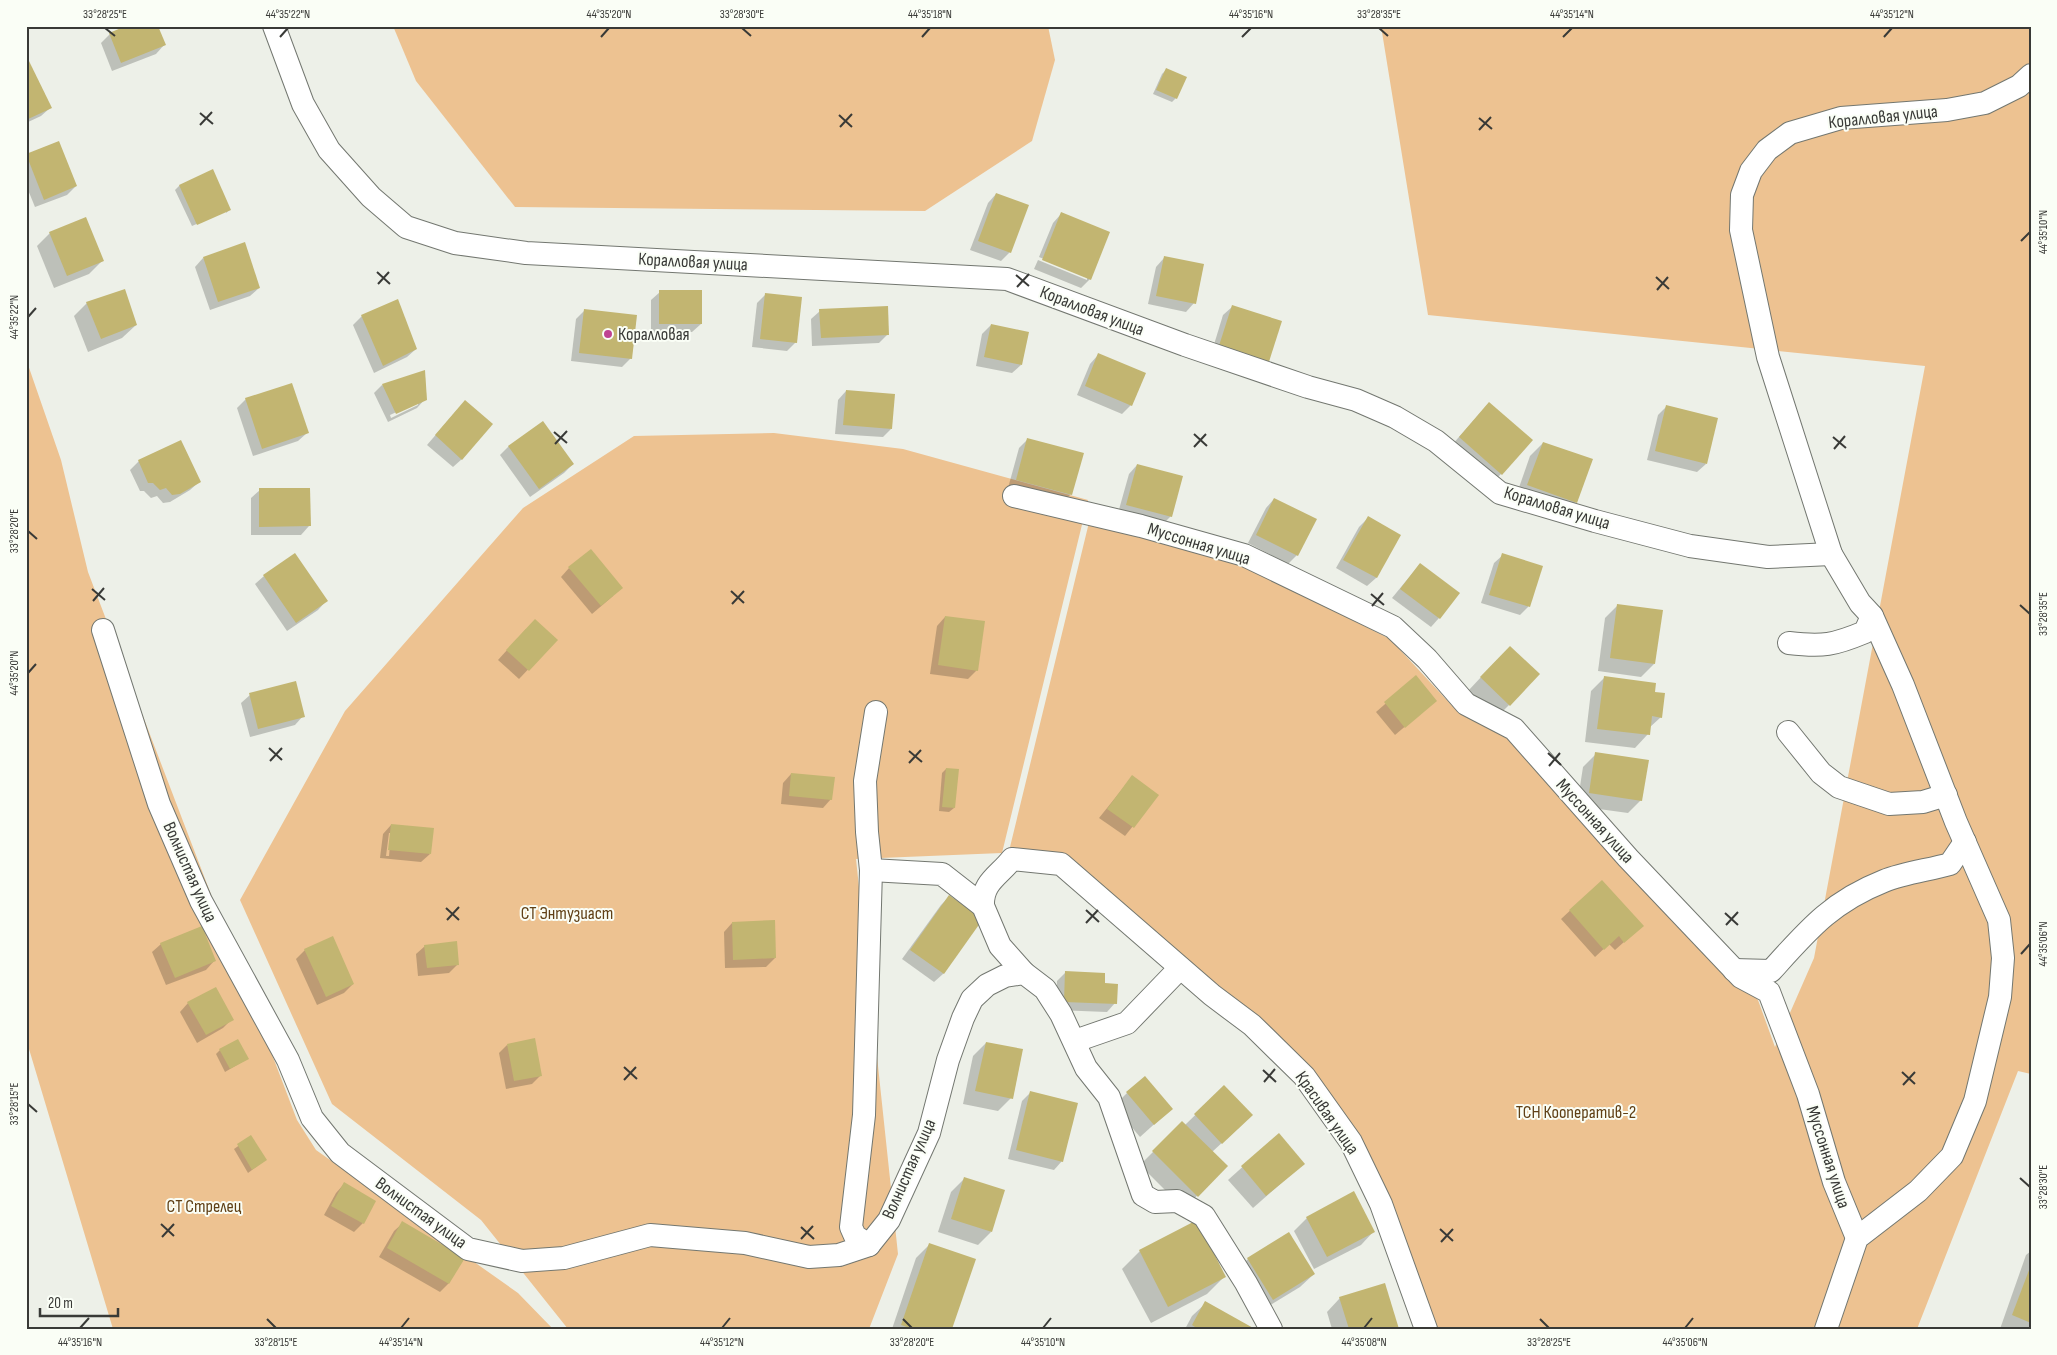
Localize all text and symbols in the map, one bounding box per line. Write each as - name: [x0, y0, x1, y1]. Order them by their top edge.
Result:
- text: 33°28'25"E: [83, 7, 127, 22]
- text: 44°35'22"N: [266, 7, 310, 22]
- text: 44°35'20"N: [587, 7, 631, 22]
- text: 33°28'30"E: [720, 7, 764, 22]
- text: 44°35'18"N: [908, 7, 952, 22]
- text: 44°35'16"N: [1229, 7, 1273, 22]
- text: 33°28'35"E: [1357, 7, 1401, 22]
- text: 44°35'14"N: [1550, 7, 1594, 22]
- text: 44°35'12"N: [1870, 7, 1914, 22]
- street label: Коралловая улица: [1827, 101, 1939, 133]
- text: 44°35'10"N: [2036, 210, 2051, 254]
- street label: Коралловая улица: [638, 249, 748, 275]
- street label: Коралловая улица: [1037, 282, 1147, 340]
- text: 44°35'22"N: [7, 295, 22, 339]
- place label: Коралловая: [618, 324, 690, 345]
- marker: Коралловая: [602, 328, 614, 340]
- street label: Коралловая улица: [1501, 482, 1613, 534]
- text: 33°28'20"E: [7, 509, 22, 553]
- street label: Муссонная улица: [1145, 518, 1253, 570]
- text: 33°28'35"E: [2036, 592, 2051, 636]
- text: 44°35'20"N: [7, 651, 22, 695]
- street label: Муссонная улица: [1552, 774, 1638, 868]
- street label: Волнистая улица: [159, 819, 221, 925]
- park label: СТ Энтузиаст: [521, 903, 613, 924]
- text: 44°35'06"N: [2036, 921, 2051, 967]
- street label: Красивая улица: [1291, 1067, 1363, 1159]
- text: 33°28'15"E: [7, 1082, 22, 1126]
- park label: ТСН Кооператив-2: [1516, 1102, 1636, 1123]
- street label: Муссонная улица: [1802, 1103, 1854, 1211]
- street label: Волнистая улица: [878, 1116, 940, 1222]
- text: 33°28'30"E: [2036, 1165, 2051, 1209]
- street label: Волнистая улица: [371, 1173, 471, 1253]
- park label: СТ Стрелец: [167, 1196, 242, 1217]
- scale bar: [40, 1285, 118, 1317]
- text: 20 m: [48, 1294, 73, 1313]
- text: 44°35'16"N: [58, 1335, 102, 1350]
- text: 33°28'15"E: [254, 1335, 298, 1350]
- text: 44°35'14"N: [379, 1335, 423, 1350]
- text: 44°35'12"N: [700, 1335, 744, 1350]
- text: 33°28'20"E: [890, 1335, 934, 1350]
- text: 44°35'10"N: [1021, 1335, 1065, 1350]
- text: 44°35'08"N: [1341, 1335, 1387, 1350]
- text: 33°28'25"E: [1527, 1335, 1571, 1350]
- text: 44°35'06"N: [1662, 1335, 1708, 1350]

